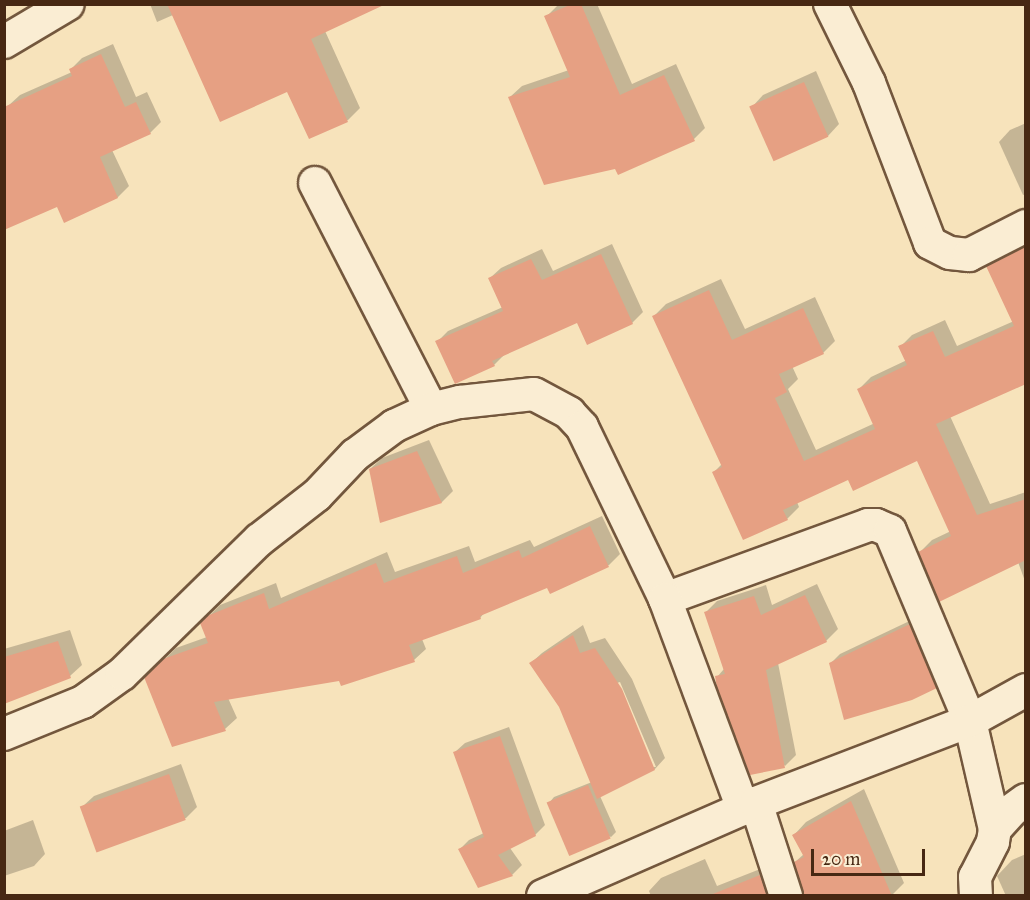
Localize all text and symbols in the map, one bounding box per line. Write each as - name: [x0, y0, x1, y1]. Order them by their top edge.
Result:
- scale bar: [814, 837, 928, 875]
- text: 20 m: [822, 848, 860, 870]

